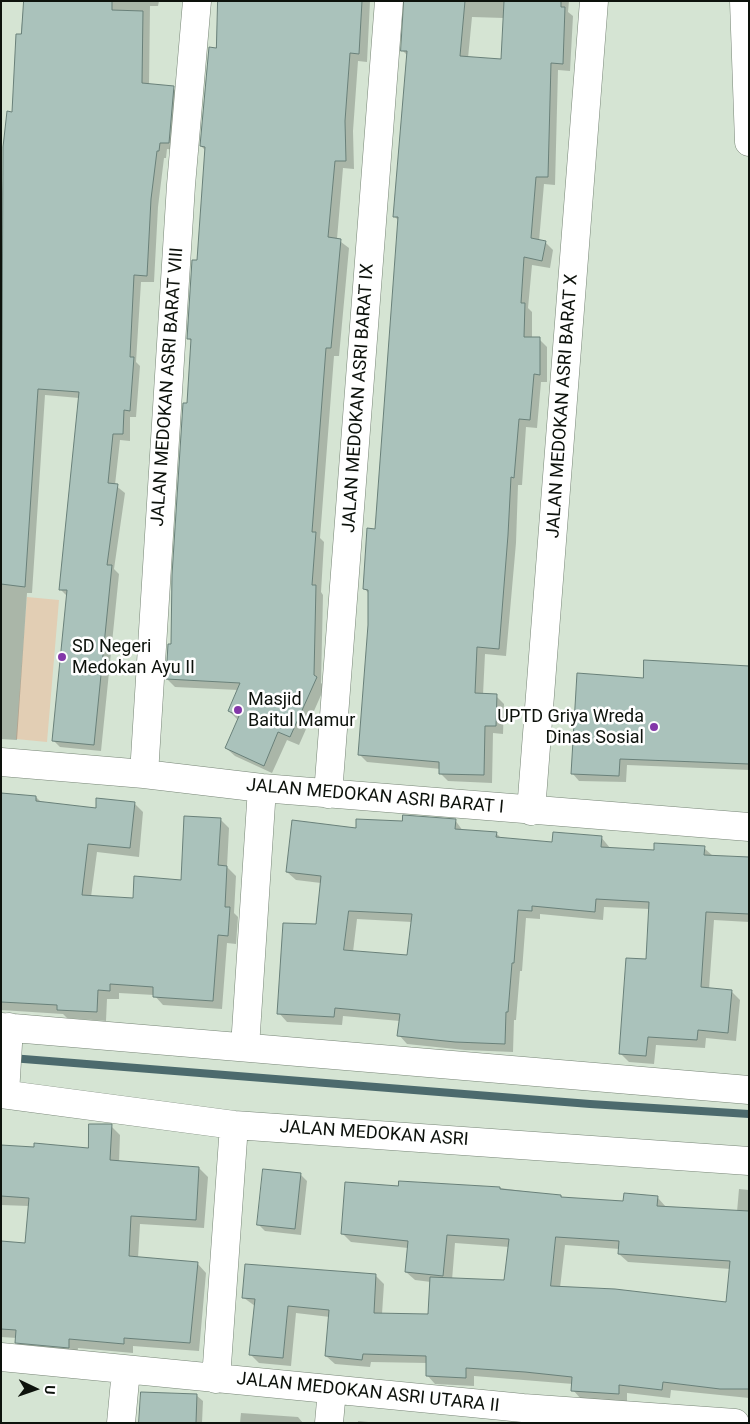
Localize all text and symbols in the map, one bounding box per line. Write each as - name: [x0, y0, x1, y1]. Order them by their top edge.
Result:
- street label: JALAN MEDOKAN ASRI BARAT VIII: [147, 247, 189, 527]
- street label: JALAN MEDOKAN ASRI BARAT IX: [339, 263, 379, 533]
- street label: JALAN MEDOKAN ASRI BARAT X: [543, 273, 583, 539]
- place label: SD Negeri Medokan Ayu II: [72, 636, 195, 679]
- marker: SD Negeri Medokan Ayu II: [56, 651, 68, 663]
- place label: Masjid Baitul Mamur: [248, 689, 355, 732]
- marker: Masjid Baitul Mamur: [232, 704, 244, 716]
- place label: UPTD Griya Wreda Dinas Sosial: [497, 706, 644, 749]
- marker: UPTD Griya Wreda Dinas Sosial: [648, 721, 660, 733]
- street label: JALAN MEDOKAN ASRI BARAT I: [245, 775, 505, 819]
- street label: JALAN MEDOKAN ASRI: [279, 1117, 469, 1151]
- north arrow: [10, 1364, 60, 1414]
- street label: JALAN MEDOKAN ASRI UTARA II: [235, 1368, 501, 1418]
- text: U: [42, 1385, 58, 1395]

